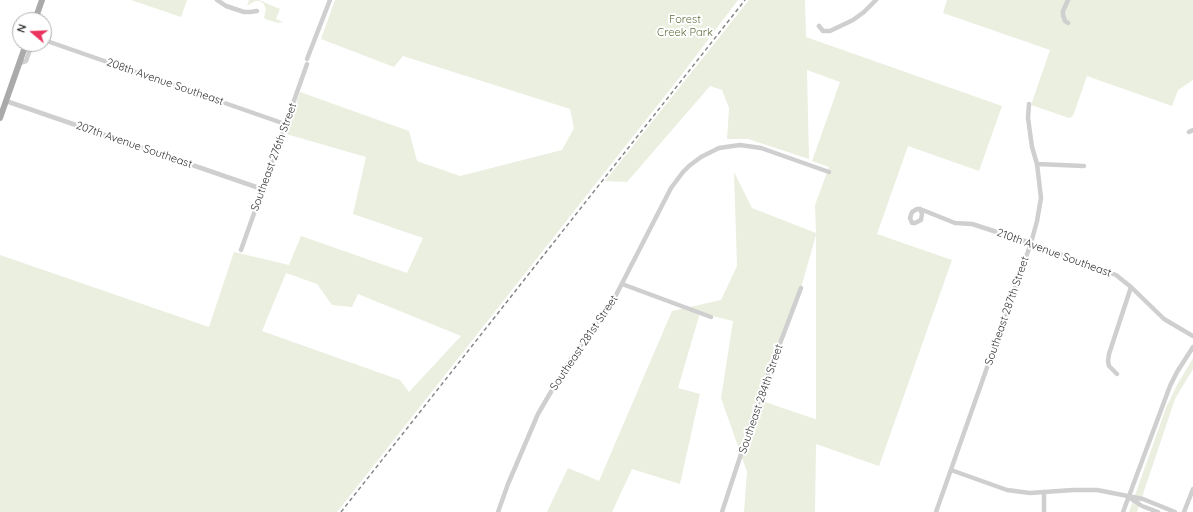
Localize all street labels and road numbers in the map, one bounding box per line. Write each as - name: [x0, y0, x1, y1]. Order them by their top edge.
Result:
- street label: 208th Avenue Southeast: [105, 56, 225, 108]
- street label: Southeast 276th Street: [248, 101, 300, 213]
- street label: 207th Avenue Southeast: [74, 119, 194, 171]
- street label: 210th Avenue Southeast: [995, 226, 1113, 280]
- street label: Southeast 287th Street: [982, 255, 1032, 367]
- street label: Southeast 281st Street: [547, 293, 621, 393]
- street label: Southeast 284th Street: [736, 343, 786, 455]

